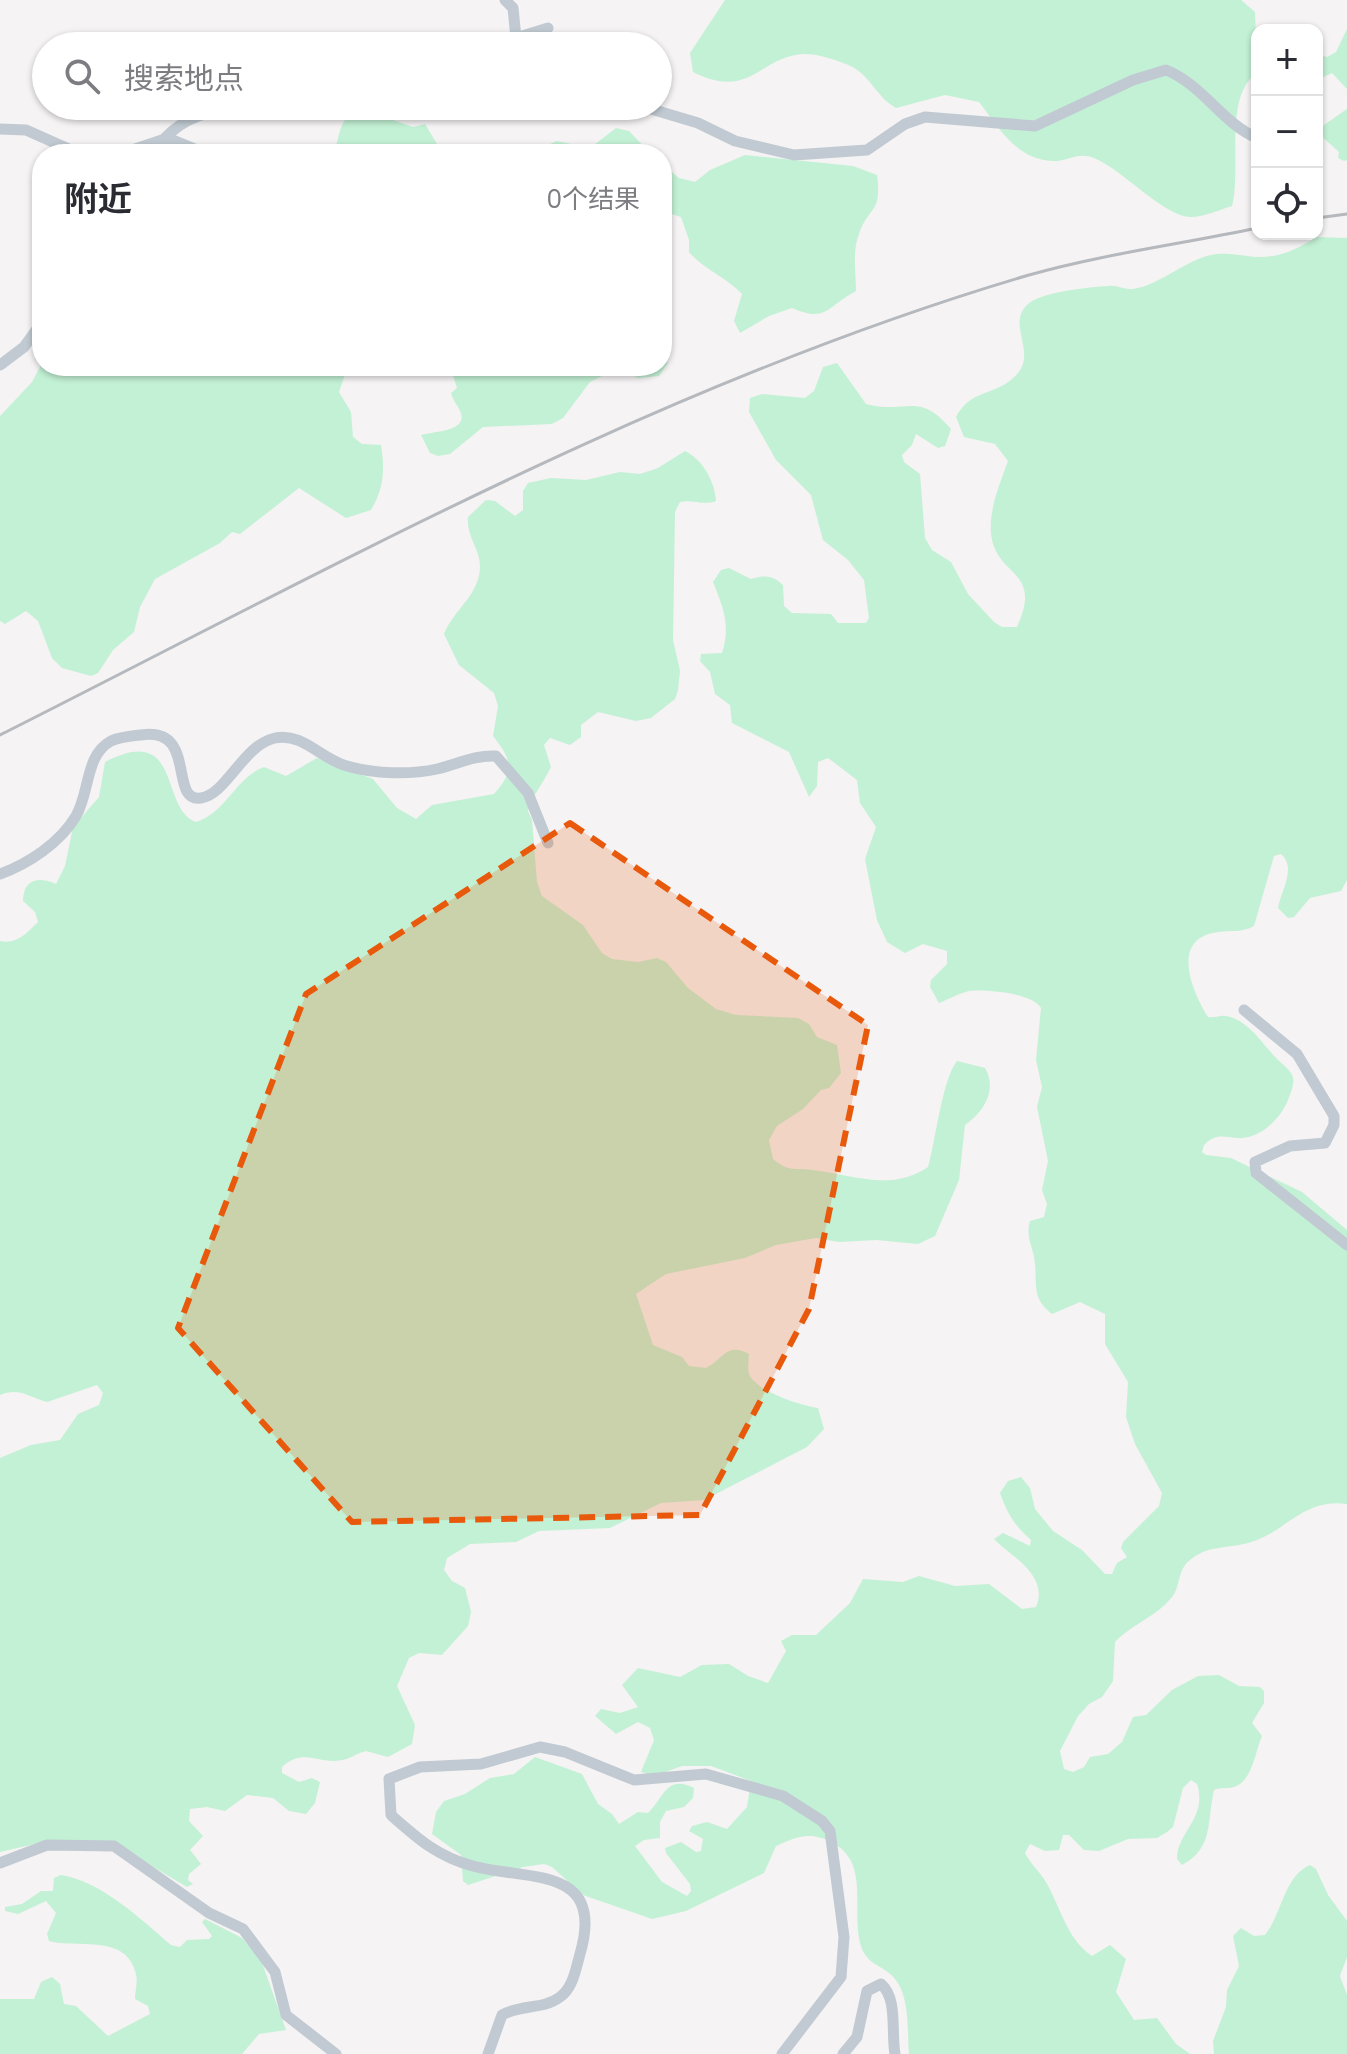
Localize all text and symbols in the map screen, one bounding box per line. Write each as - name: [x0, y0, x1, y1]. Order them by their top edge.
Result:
- map controls: [1251, 24, 1323, 240]
- button: +: [1251, 24, 1323, 96]
- search box: [32, 32, 672, 120]
- icon: search: [60, 54, 104, 98]
- text: 搜索地点: [124, 58, 244, 97]
- button: −: [1251, 96, 1323, 168]
- button: locate: [1251, 168, 1323, 240]
- text: 附近: [64, 176, 132, 220]
- text: 0个结果: [546, 181, 640, 215]

